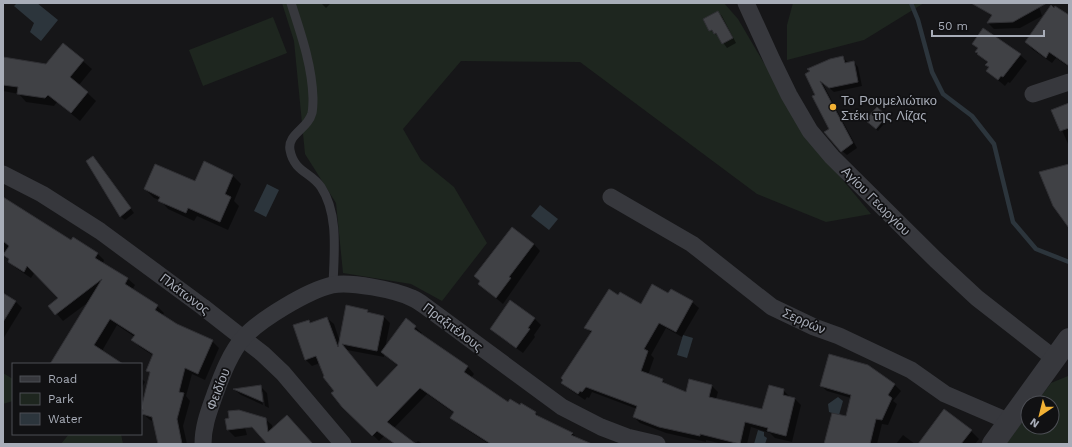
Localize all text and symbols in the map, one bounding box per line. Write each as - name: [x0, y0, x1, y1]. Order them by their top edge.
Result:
- scale bar: [932, 12, 1044, 38]
- text: 50 m: [938, 19, 968, 33]
- place label: Το Ρουμελιώτικο Στέκι της Λίζας: [841, 93, 937, 123]
- marker: Το Ρουμελιώτικο Στέκι της Λίζας: [828, 102, 838, 112]
- street label: Αγίου Γεωργίου: [839, 164, 913, 238]
- street label: Πλάτωνος: [157, 270, 213, 318]
- street label: Πραξιτέλους: [420, 300, 486, 354]
- street label: Σερρών: [780, 305, 828, 337]
- legend: [12, 363, 142, 435]
- street label: Φειδίου: [203, 366, 233, 412]
- text: Road: [48, 372, 77, 386]
- text: Park: [48, 392, 74, 406]
- north arrow: [1020, 395, 1060, 435]
- text: Water: [48, 412, 83, 426]
- text: N: [1027, 415, 1042, 430]

